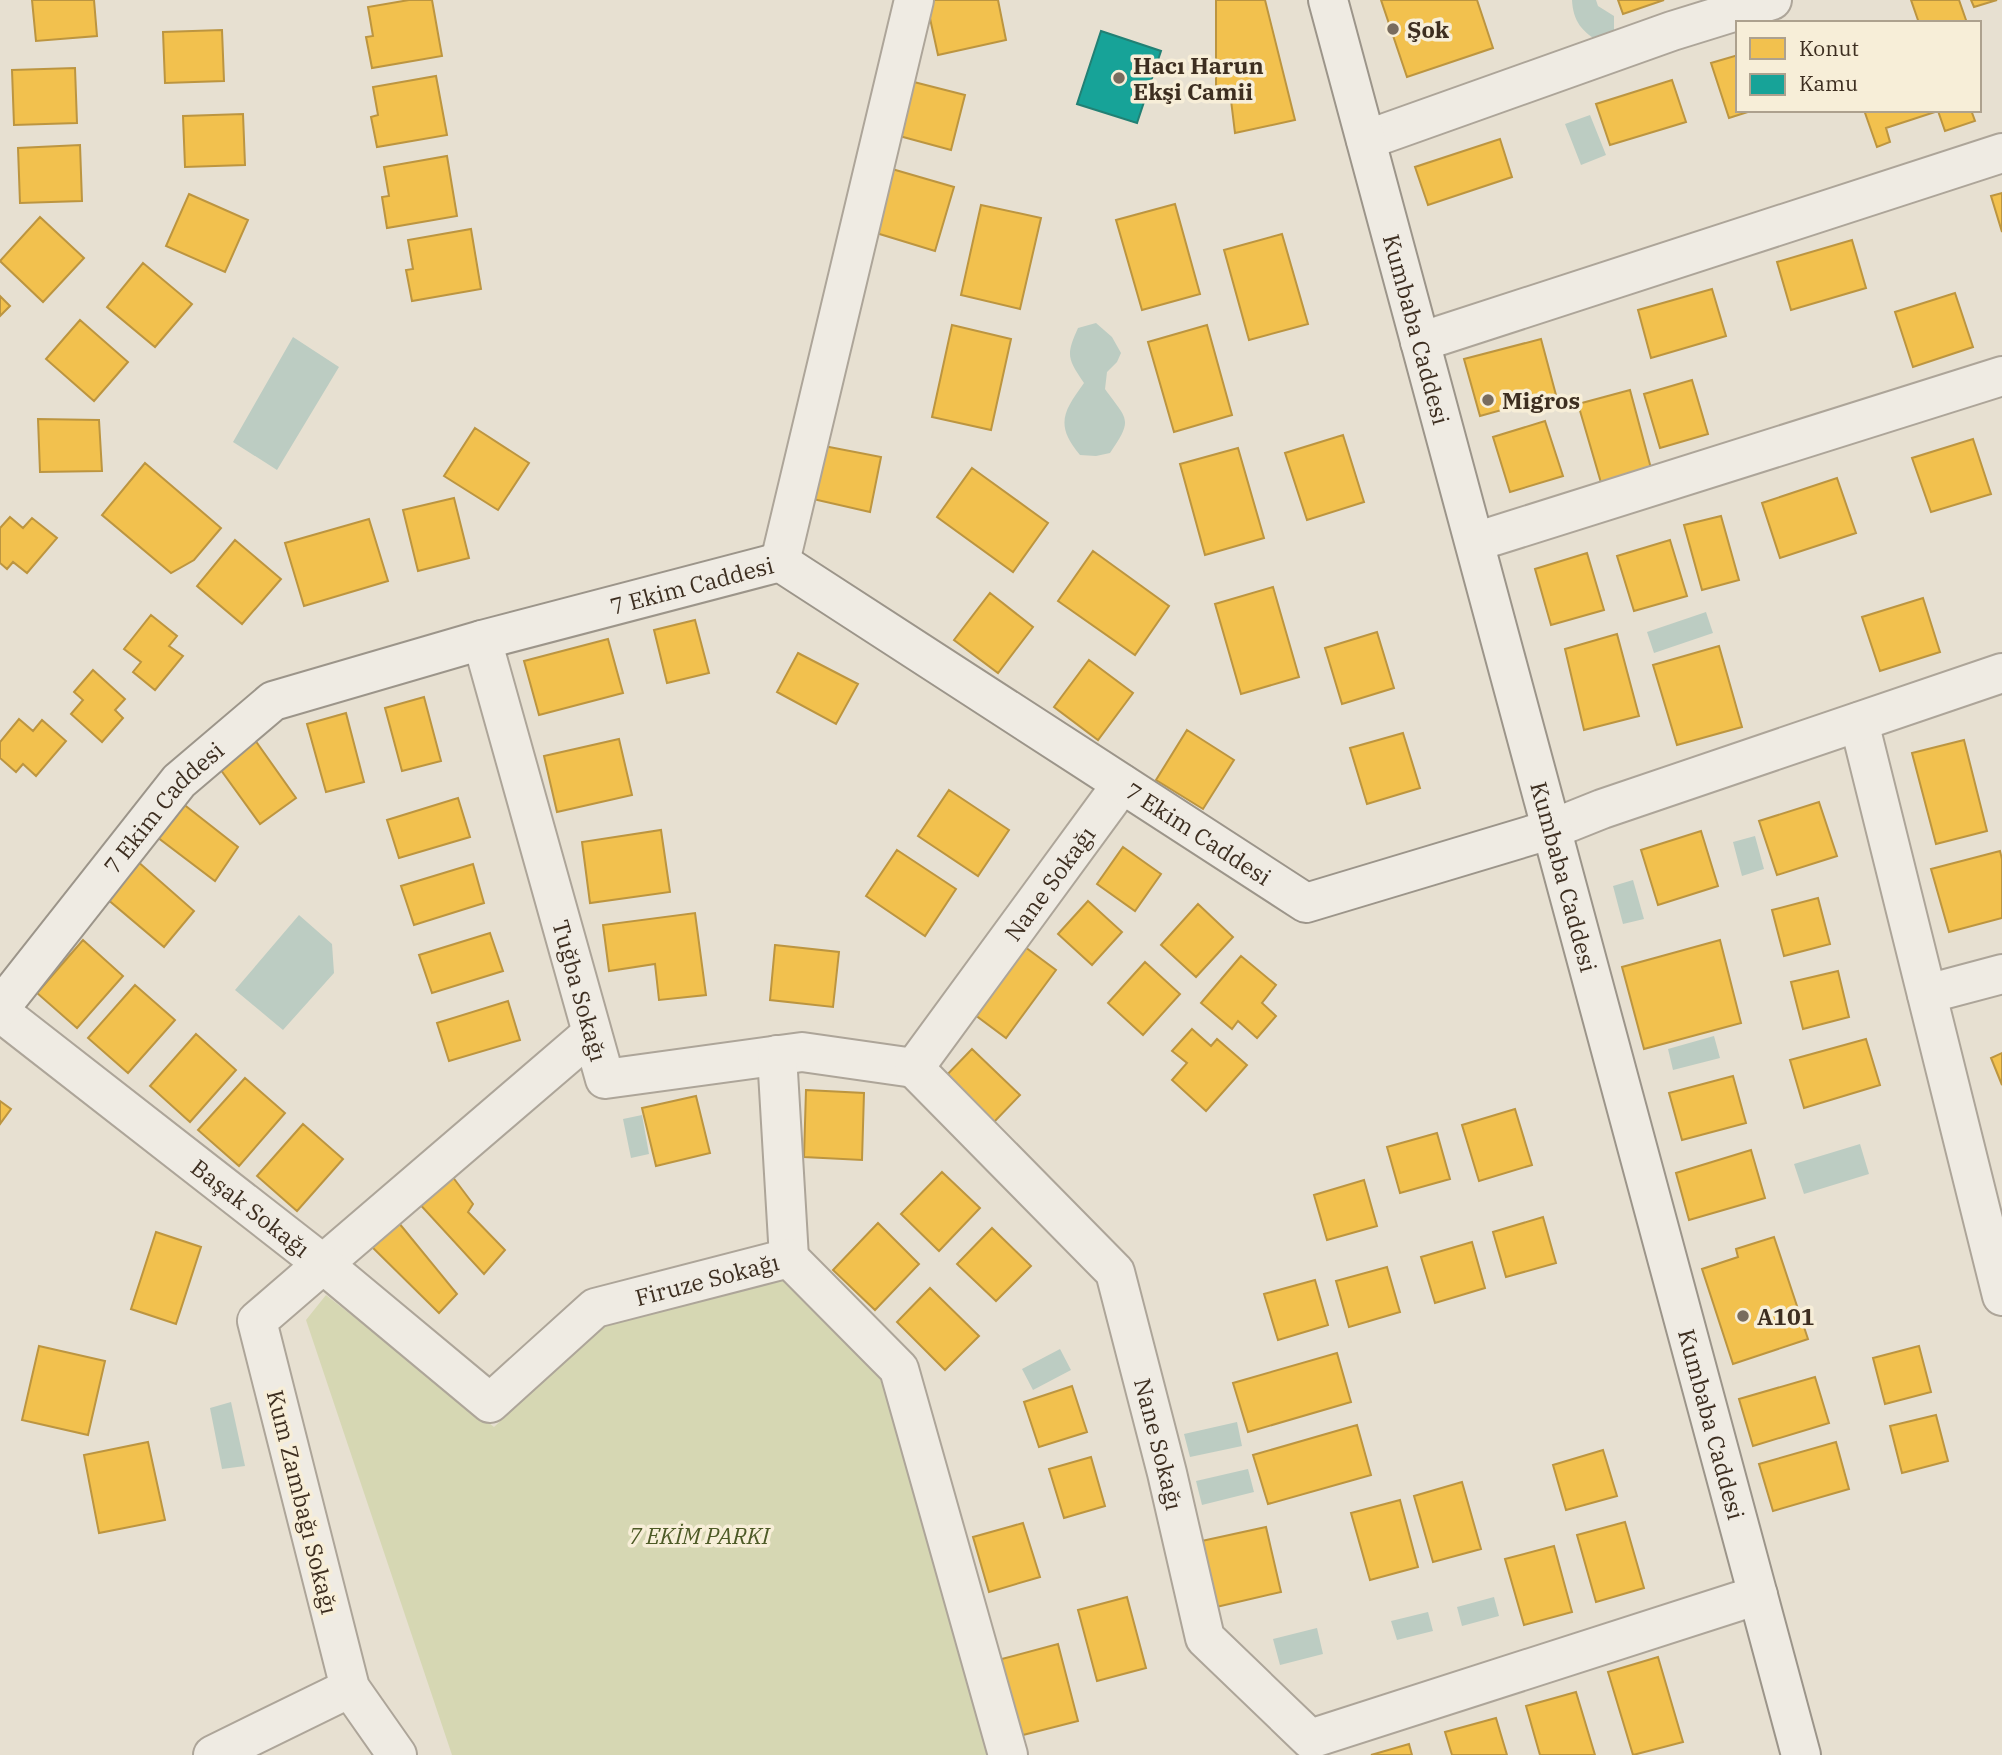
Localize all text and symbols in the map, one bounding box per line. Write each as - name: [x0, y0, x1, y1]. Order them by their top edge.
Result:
- place label: Şok: [1407, 14, 1450, 44]
- marker: Şok: [1385, 21, 1401, 37]
- legend: [1736, 21, 1981, 112]
- text: Konut: [1799, 34, 1859, 62]
- place label: Hacı Harun Ekşi Camii: [1133, 50, 1264, 106]
- text: Kamu: [1799, 69, 1858, 97]
- marker: Hacı Harun Ekşi Camii: [1111, 70, 1127, 86]
- street label: Kumbaba Caddesi: [1377, 231, 1457, 428]
- place label: Migros: [1502, 385, 1580, 415]
- marker: Migros: [1480, 392, 1496, 408]
- street label: 7 Ekim Caddesi: [607, 549, 777, 621]
- street label: 7 Ekim Caddesi: [97, 735, 230, 880]
- street label: 7 Ekim Caddesi: [1120, 775, 1277, 892]
- street label: Kumbaba Caddesi: [1524, 778, 1604, 975]
- street label: Nane Sokağı: [997, 820, 1101, 947]
- street label: Tuğba Sokağı: [546, 916, 614, 1065]
- street label: Başak Sokağı: [185, 1152, 316, 1263]
- street label: Firuze Sokağı: [632, 1246, 782, 1312]
- place label: A101: [1757, 1301, 1814, 1331]
- marker: A101: [1735, 1308, 1751, 1324]
- street label: Kumbaba Caddesi: [1672, 1326, 1752, 1523]
- street label: Nane Sokağı: [1128, 1375, 1190, 1513]
- street label: Kum Zambağı Sokağı: [261, 1387, 345, 1617]
- park label: 7 EKİM PARKI: [629, 1520, 771, 1550]

